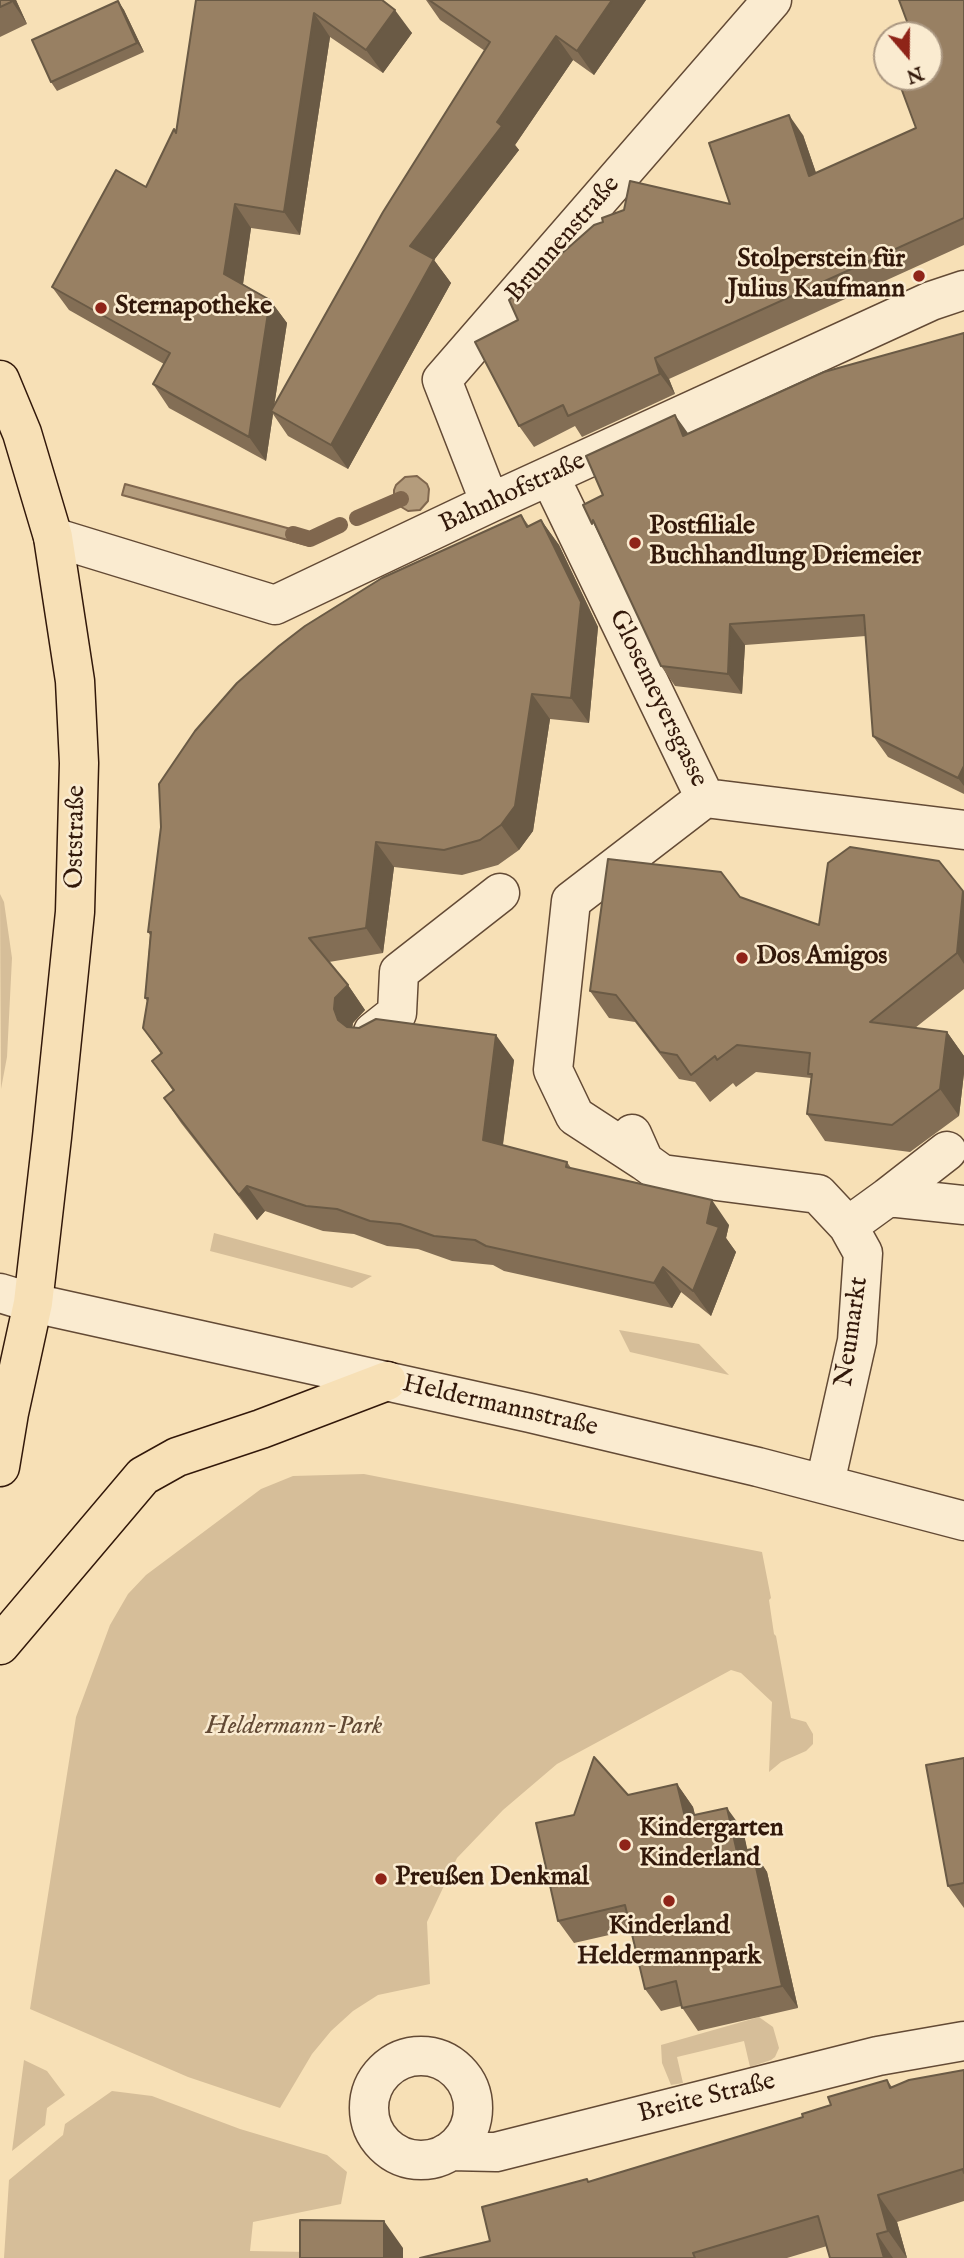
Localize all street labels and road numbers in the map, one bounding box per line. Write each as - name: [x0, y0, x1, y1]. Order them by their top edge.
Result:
- street label: Brunnenstraße: [500, 170, 628, 310]
- street label: Bahnhofstraße: [435, 447, 591, 541]
- street label: Glosemeyersgasse: [601, 605, 713, 793]
- street label: Oststraße: [60, 785, 94, 889]
- street label: Neumarkt: [830, 1275, 876, 1389]
- street label: Heldermannstraße: [399, 1369, 601, 1445]
- street label: Breite Straße: [635, 2067, 779, 2131]

